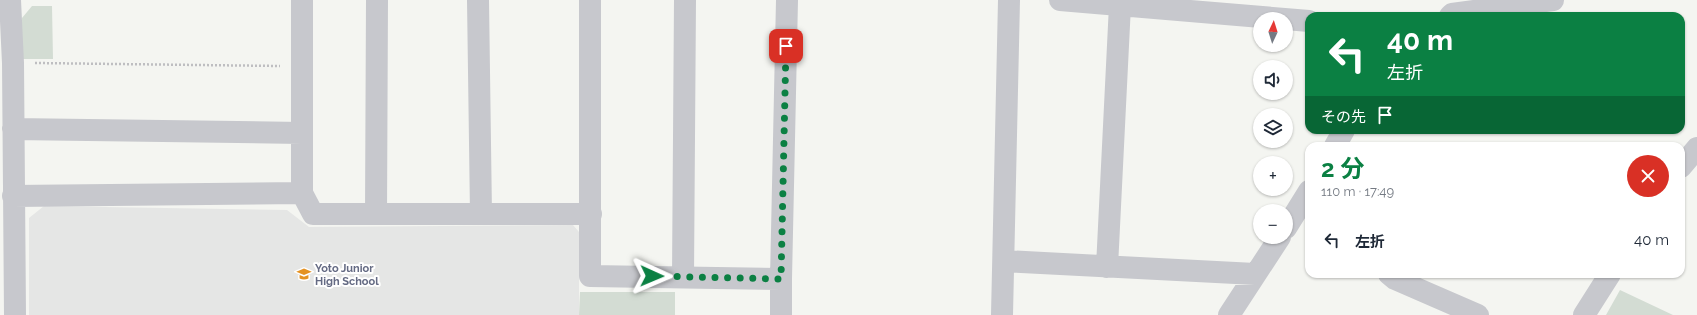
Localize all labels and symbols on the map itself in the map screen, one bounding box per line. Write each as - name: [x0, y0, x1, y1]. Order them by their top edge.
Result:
- north arrow: [1253, 12, 1293, 52]
- pin: [769, 29, 803, 63]
- position arrow: [631, 255, 673, 297]
- place label: Yoto Junior High School: [315, 262, 379, 288]
- school or university icon: Yoto Junior High School: [296, 266, 312, 282]

